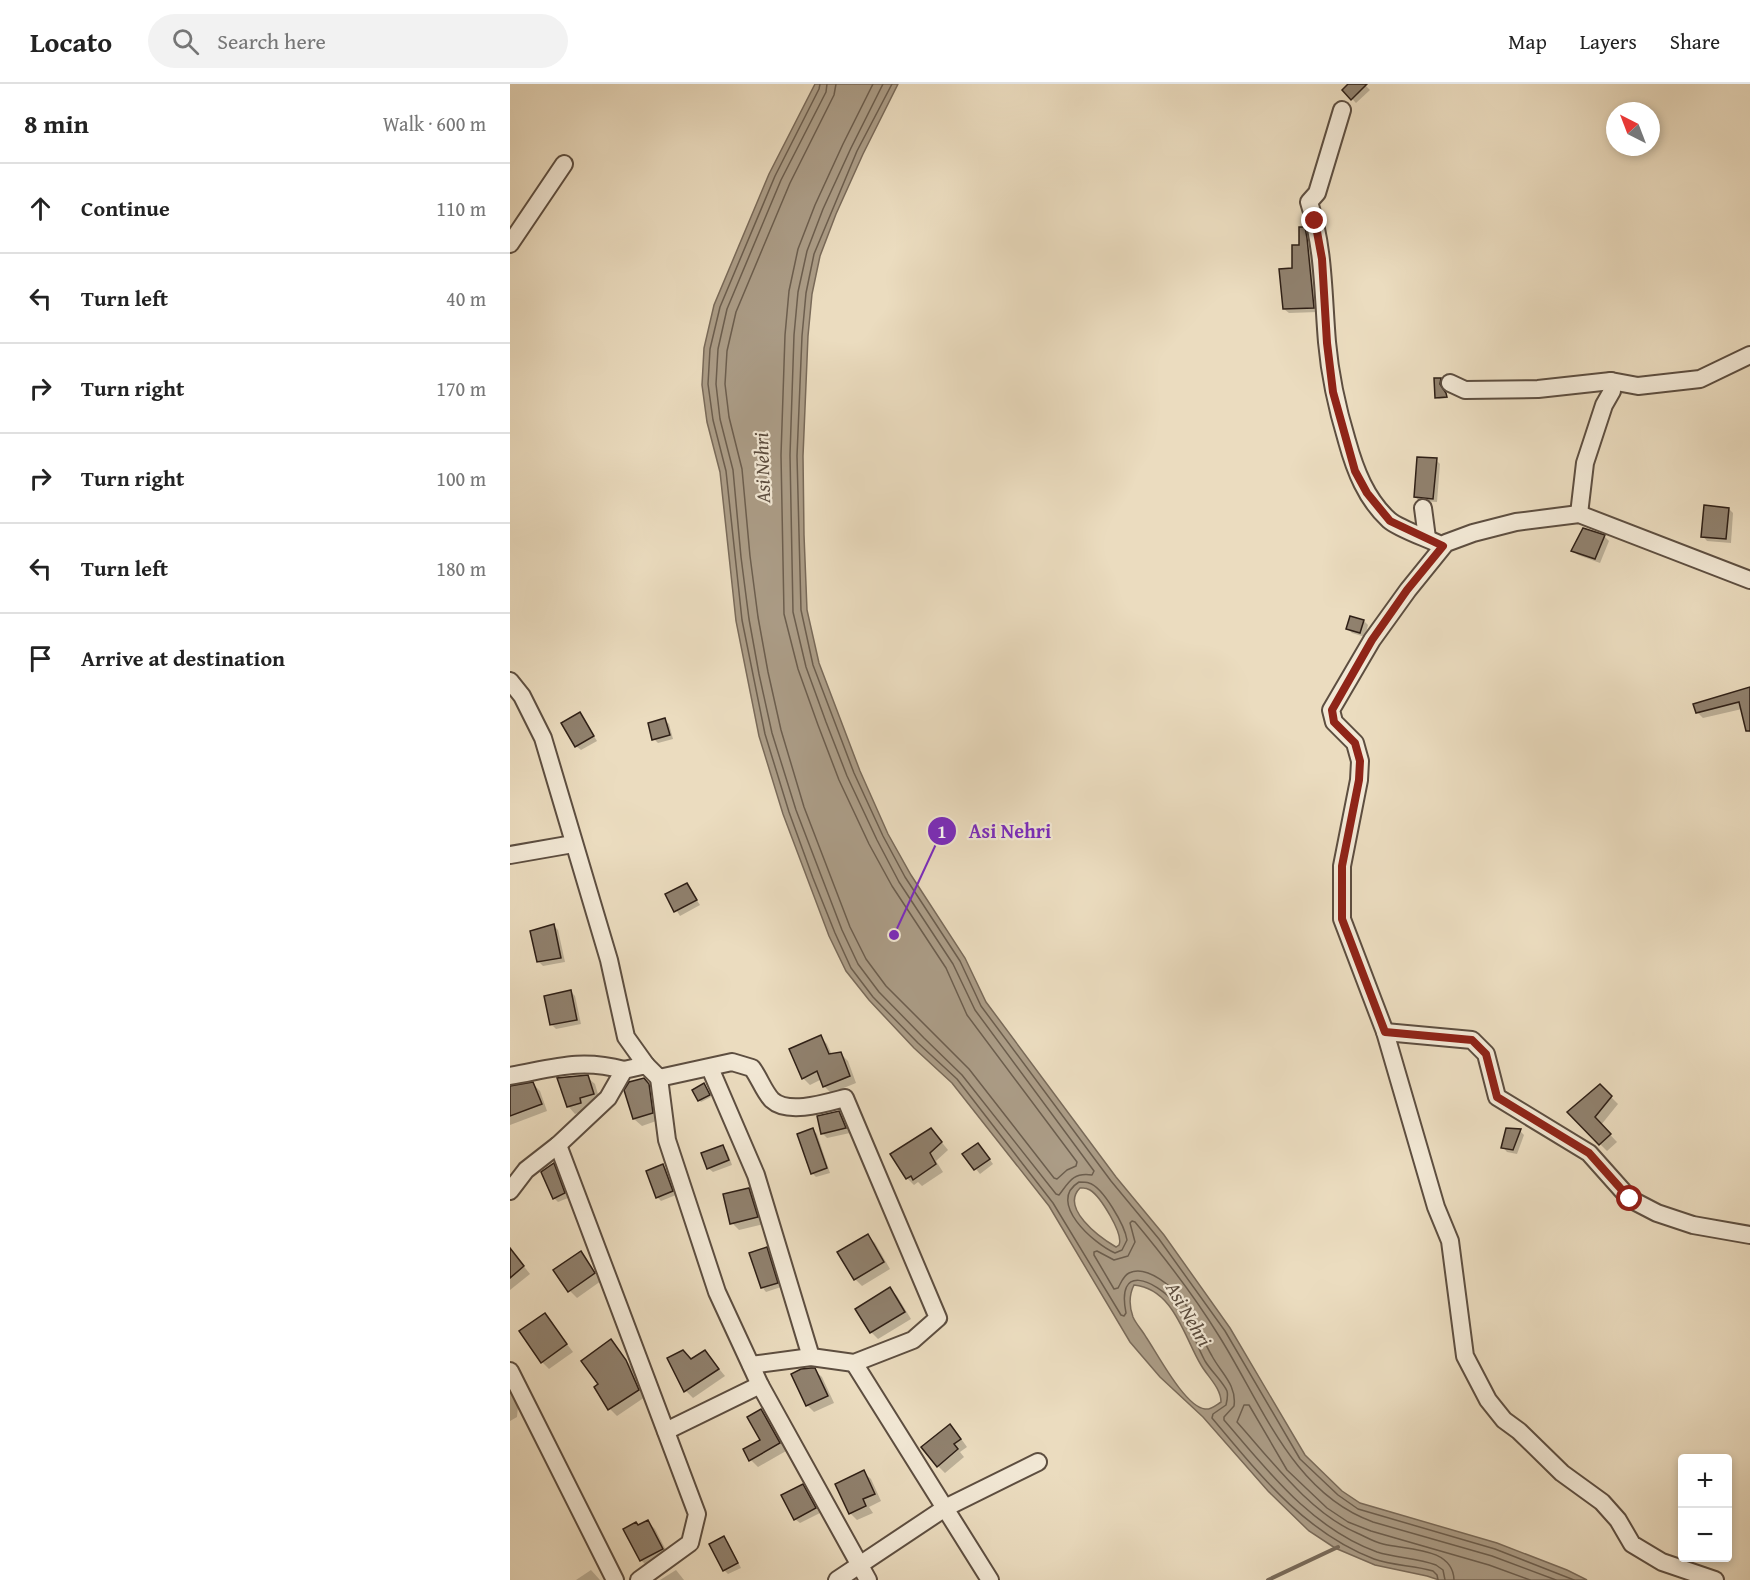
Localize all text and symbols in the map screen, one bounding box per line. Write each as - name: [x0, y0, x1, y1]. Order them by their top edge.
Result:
- search box: [148, 14, 568, 68]
- text: Locato: [30, 21, 112, 62]
- icon: search: [169, 25, 202, 58]
- text: Search here: [217, 25, 326, 57]
- text: Map: [1508, 26, 1547, 57]
- text: Layers: [1580, 26, 1637, 57]
- text: Share: [1670, 26, 1720, 57]
- north arrow: [1606, 102, 1660, 156]
- text: 8 min: [24, 104, 89, 143]
- text: Walk · 600 m: [383, 109, 486, 138]
- icon: ahead: [24, 192, 57, 225]
- text: Continue: [81, 192, 170, 224]
- text: 110 m: [436, 194, 486, 223]
- route end: [1301, 207, 1327, 233]
- icon: left: [24, 282, 57, 315]
- text: Turn left: [81, 282, 168, 314]
- text: 40 m: [446, 284, 486, 313]
- icon: right: [24, 372, 57, 405]
- text: Turn right: [81, 372, 184, 404]
- text: 170 m: [436, 374, 486, 403]
- water label: Asi Nehri: [746, 432, 777, 505]
- icon: right: [24, 462, 57, 495]
- text: Turn right: [81, 462, 184, 494]
- text: 100 m: [436, 464, 486, 493]
- icon: left: [24, 552, 57, 585]
- text: Turn left: [81, 552, 168, 584]
- text: 180 m: [436, 554, 486, 583]
- icon: arrive: [24, 642, 57, 675]
- text: Arrive at destination: [81, 642, 285, 674]
- callout: Asi Nehri: [927, 812, 1064, 850]
- text: Asi Nehri: [969, 816, 1051, 845]
- text: 1: [937, 818, 947, 845]
- route start: [1616, 1185, 1642, 1211]
- water label: Asi Nehri: [1159, 1275, 1220, 1352]
- map controls: [1678, 1454, 1732, 1562]
- button: +: [1678, 1454, 1732, 1508]
- button: −: [1678, 1508, 1732, 1562]

